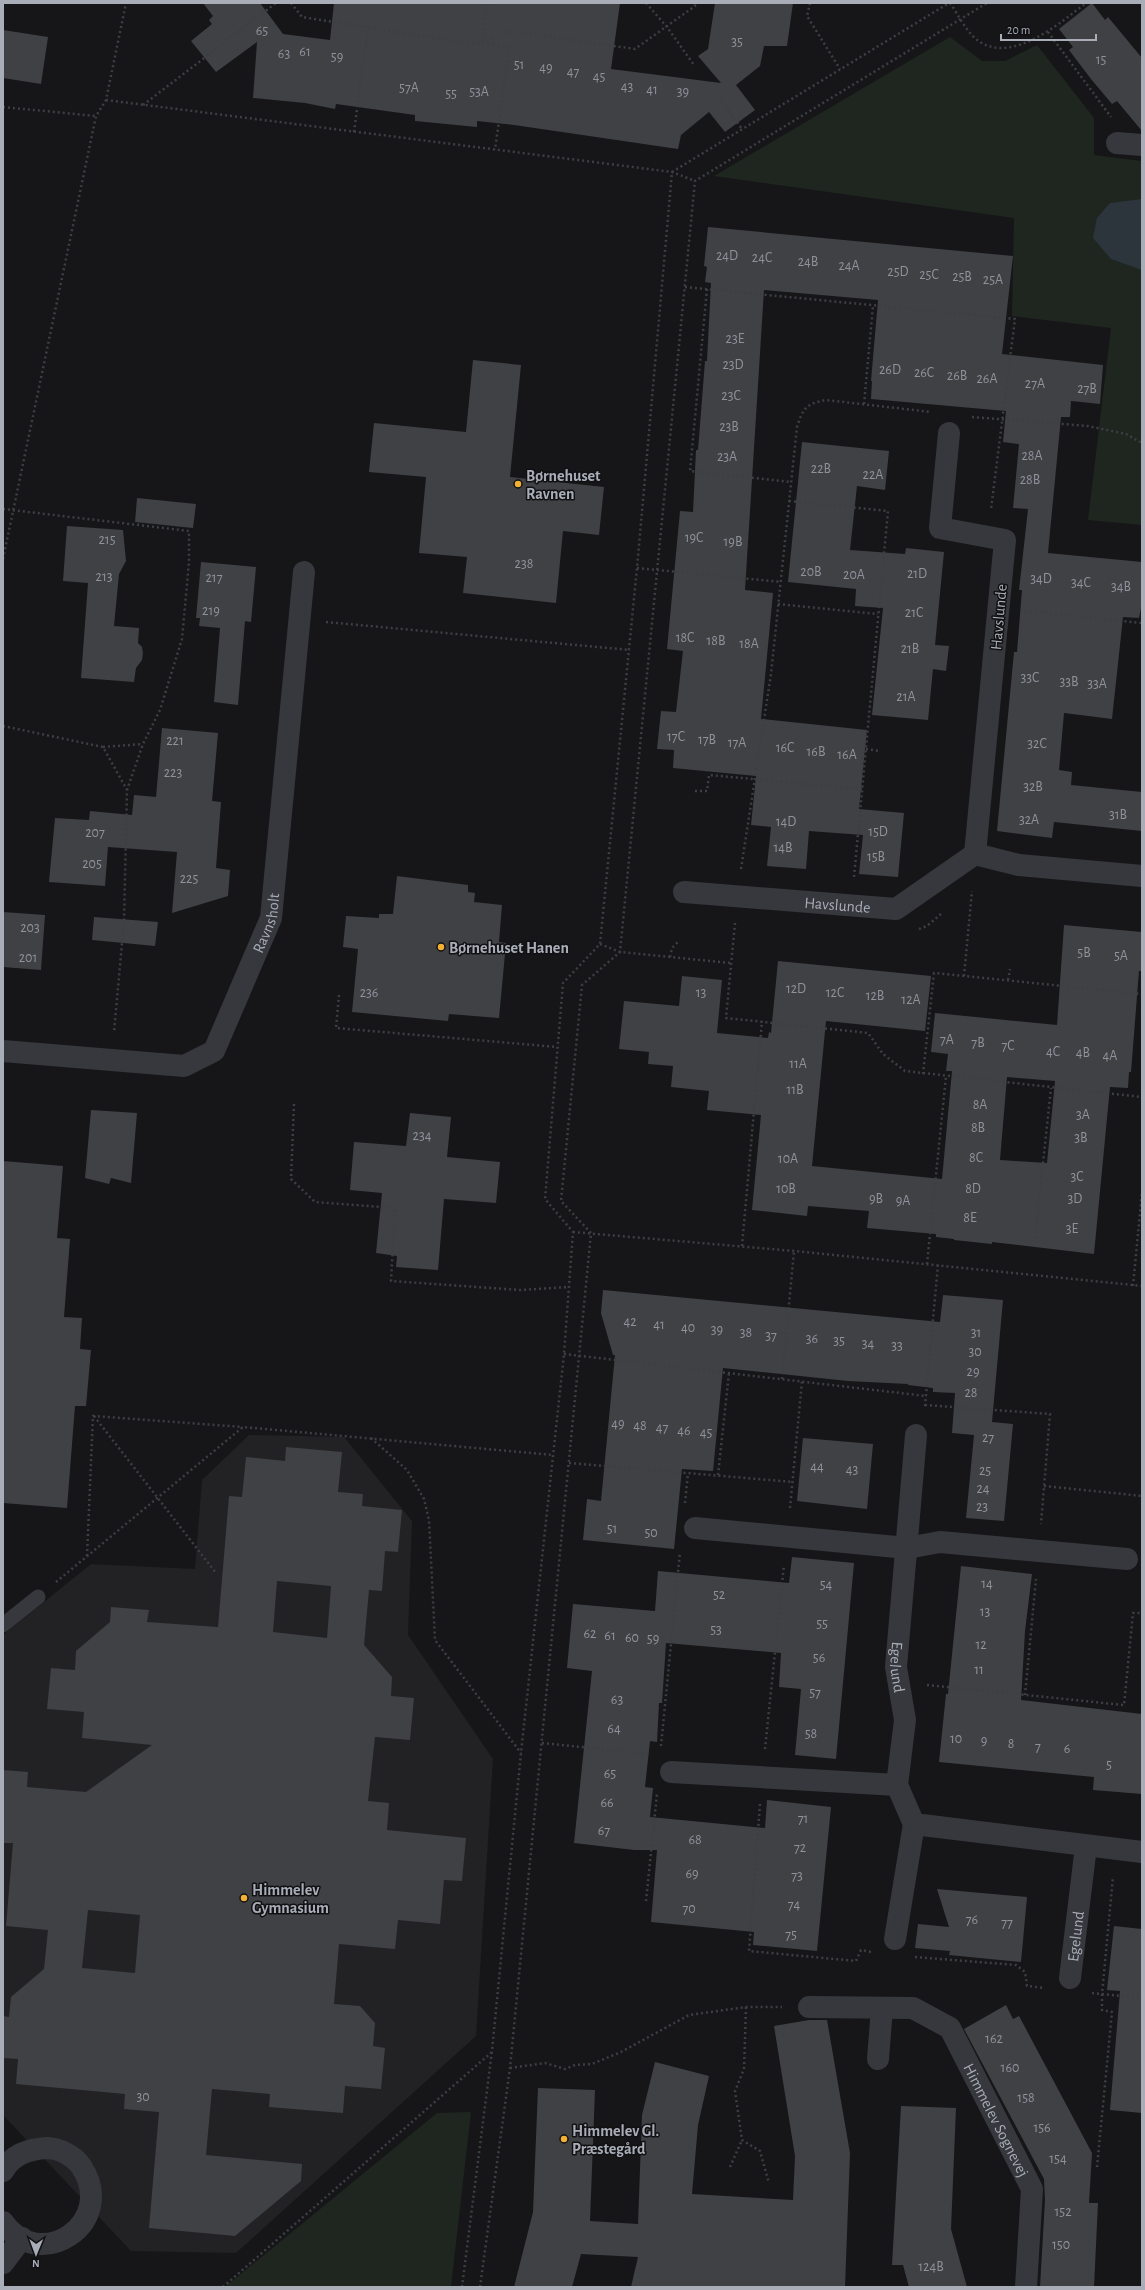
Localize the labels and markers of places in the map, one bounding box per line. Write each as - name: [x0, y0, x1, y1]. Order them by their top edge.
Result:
- place label: Børnehuset Ravnen: [526, 468, 601, 502]
- marker: Børnehuset Ravnen: [513, 479, 523, 489]
- place label: Børnehuset Hanen: [449, 940, 569, 956]
- marker: Børnehuset Hanen: [436, 942, 446, 952]
- place label: Himmelev Gymnasium: [252, 1882, 329, 1917]
- marker: Himmelev Gymnasium: [239, 1893, 249, 1903]
- place label: Himmelev Gl. Præstegård: [572, 2123, 659, 2157]
- marker: Himmelev Gl. Præstegård: [559, 2134, 569, 2144]

